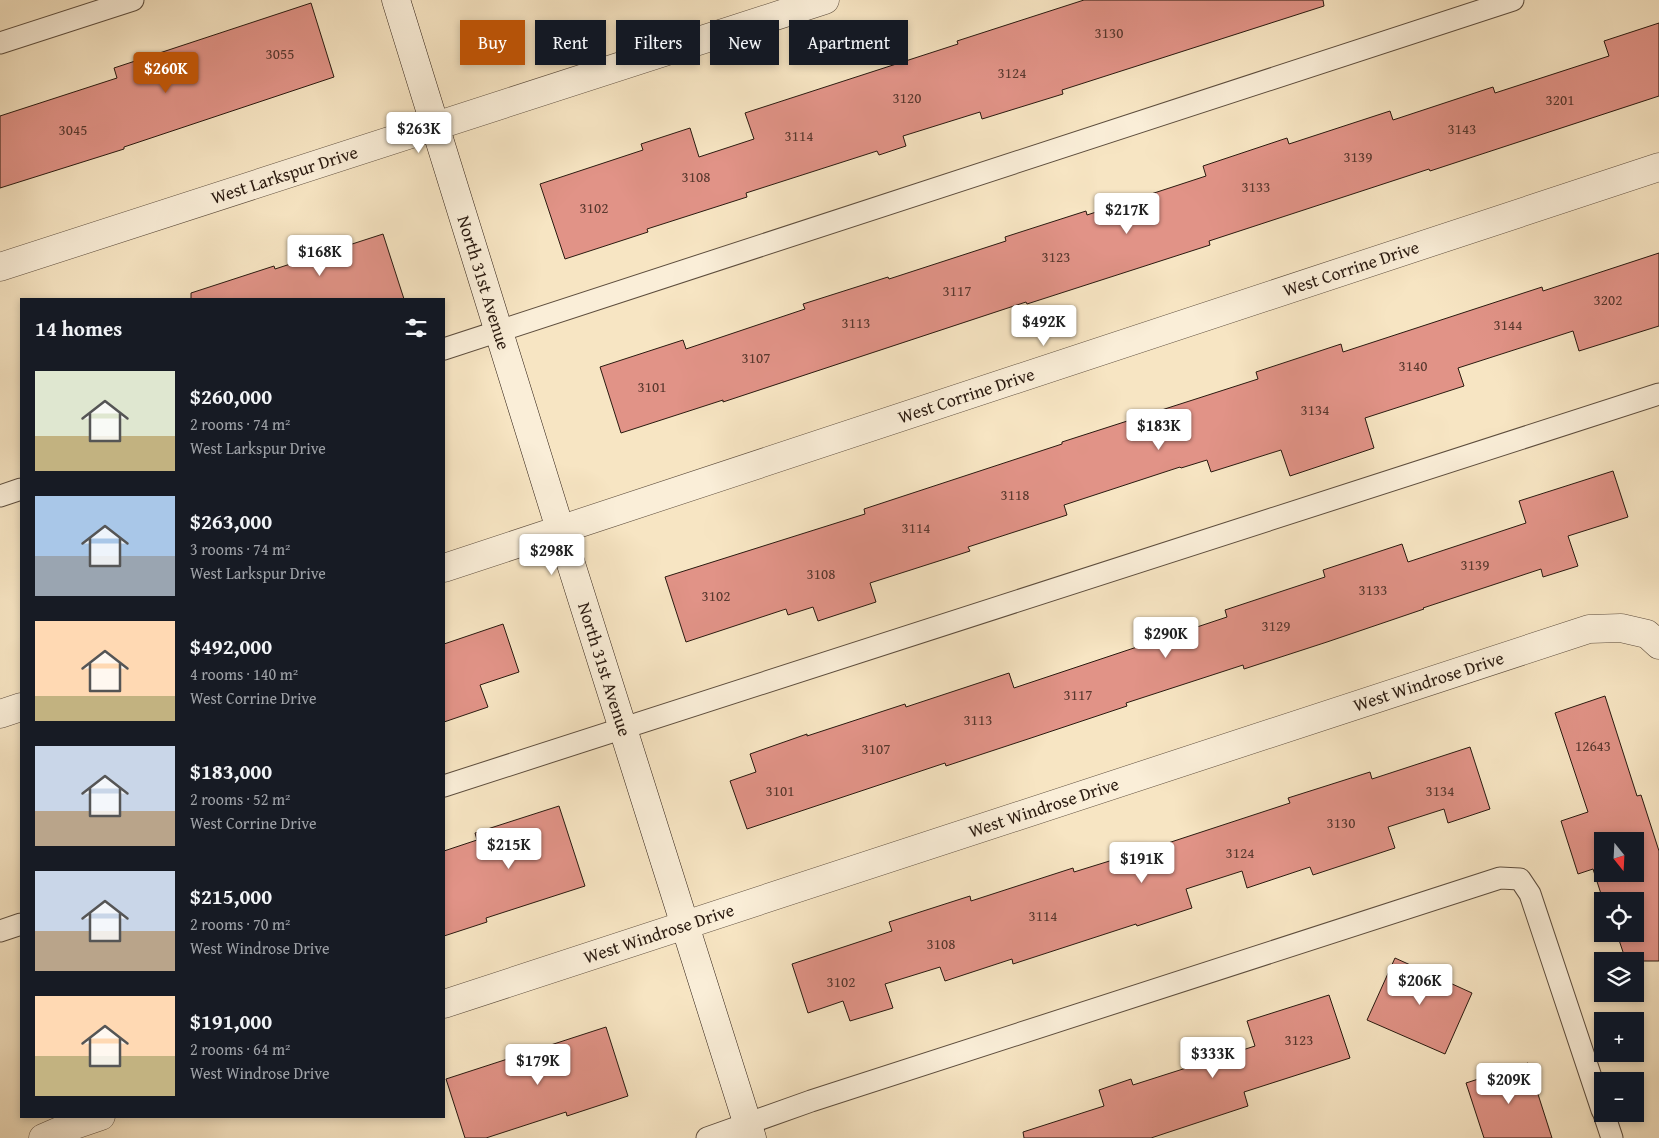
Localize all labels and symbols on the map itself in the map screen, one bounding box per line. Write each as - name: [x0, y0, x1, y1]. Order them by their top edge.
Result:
- house number: 3130: [1095, 22, 1123, 43]
- house number: 3055: [266, 43, 294, 64]
- pin: $260K: [131, 52, 201, 94]
- house number: 3124: [998, 62, 1026, 83]
- house number: 3120: [893, 87, 921, 108]
- house number: 3201: [1546, 89, 1574, 110]
- pin: $263K: [384, 112, 454, 154]
- house number: 3143: [1448, 118, 1476, 139]
- house number: 3045: [59, 119, 87, 140]
- house number: 3114: [785, 125, 813, 146]
- street label: West Larkspur Drive: [207, 138, 361, 211]
- house number: 3139: [1344, 146, 1372, 167]
- house number: 3108: [682, 166, 710, 187]
- house number: 3133: [1242, 176, 1270, 197]
- pin: $217K: [1092, 192, 1162, 235]
- house number: 3102: [580, 197, 608, 218]
- street label: North 31st Avenue: [451, 212, 518, 353]
- street label: West Corrine Drive: [1279, 233, 1423, 303]
- pin: $168K: [285, 234, 355, 277]
- house number: 3123: [1042, 246, 1070, 267]
- house number: 3117: [943, 280, 971, 301]
- house number: 3202: [1594, 289, 1622, 310]
- pin: $492K: [1009, 304, 1079, 347]
- house number: 3113: [842, 312, 870, 333]
- house number: 3144: [1494, 314, 1522, 335]
- house number: 3107: [742, 347, 770, 368]
- house number: 3140: [1399, 355, 1427, 376]
- street label: West Corrine Drive: [894, 360, 1038, 430]
- house number: 3101: [638, 376, 666, 397]
- house number: 3134: [1301, 399, 1329, 420]
- pin: $183K: [1124, 408, 1194, 451]
- house number: 3118: [1001, 484, 1029, 505]
- house number: 3114: [902, 517, 930, 538]
- pin: $298K: [517, 534, 587, 576]
- house number: 3139: [1461, 554, 1489, 575]
- house number: 3108: [807, 563, 835, 584]
- house number: 3133: [1359, 579, 1387, 600]
- house number: 3102: [702, 585, 730, 606]
- street label: North 31st Avenue: [571, 599, 639, 740]
- house number: 3129: [1262, 615, 1290, 636]
- pin: $290K: [1131, 616, 1201, 659]
- street label: West Windrose Drive: [1350, 644, 1507, 718]
- house number: 3117: [1064, 684, 1092, 705]
- house number: 3113: [964, 709, 992, 730]
- house number: 12643: [1575, 735, 1611, 756]
- house number: 3107: [862, 738, 890, 759]
- street label: West Windrose Drive: [965, 770, 1122, 844]
- house number: 3101: [766, 780, 794, 801]
- house number: 3134: [1426, 780, 1454, 801]
- house number: 3130: [1327, 812, 1355, 833]
- pin: $215K: [474, 828, 544, 870]
- north arrow: [1594, 832, 1644, 882]
- pin: $191K: [1107, 842, 1177, 884]
- house number: 3124: [1226, 842, 1254, 863]
- street label: West Windrose Drive: [580, 896, 737, 970]
- house number: 3114: [1029, 905, 1057, 926]
- house number: 3108: [927, 933, 955, 954]
- pin: $206K: [1385, 964, 1455, 1006]
- house number: 3102: [827, 971, 855, 992]
- house number: 3123: [1285, 1029, 1313, 1050]
- pin: $333K: [1178, 1036, 1248, 1079]
- pin: $179K: [503, 1044, 573, 1086]
- pin: $209K: [1474, 1062, 1544, 1105]

